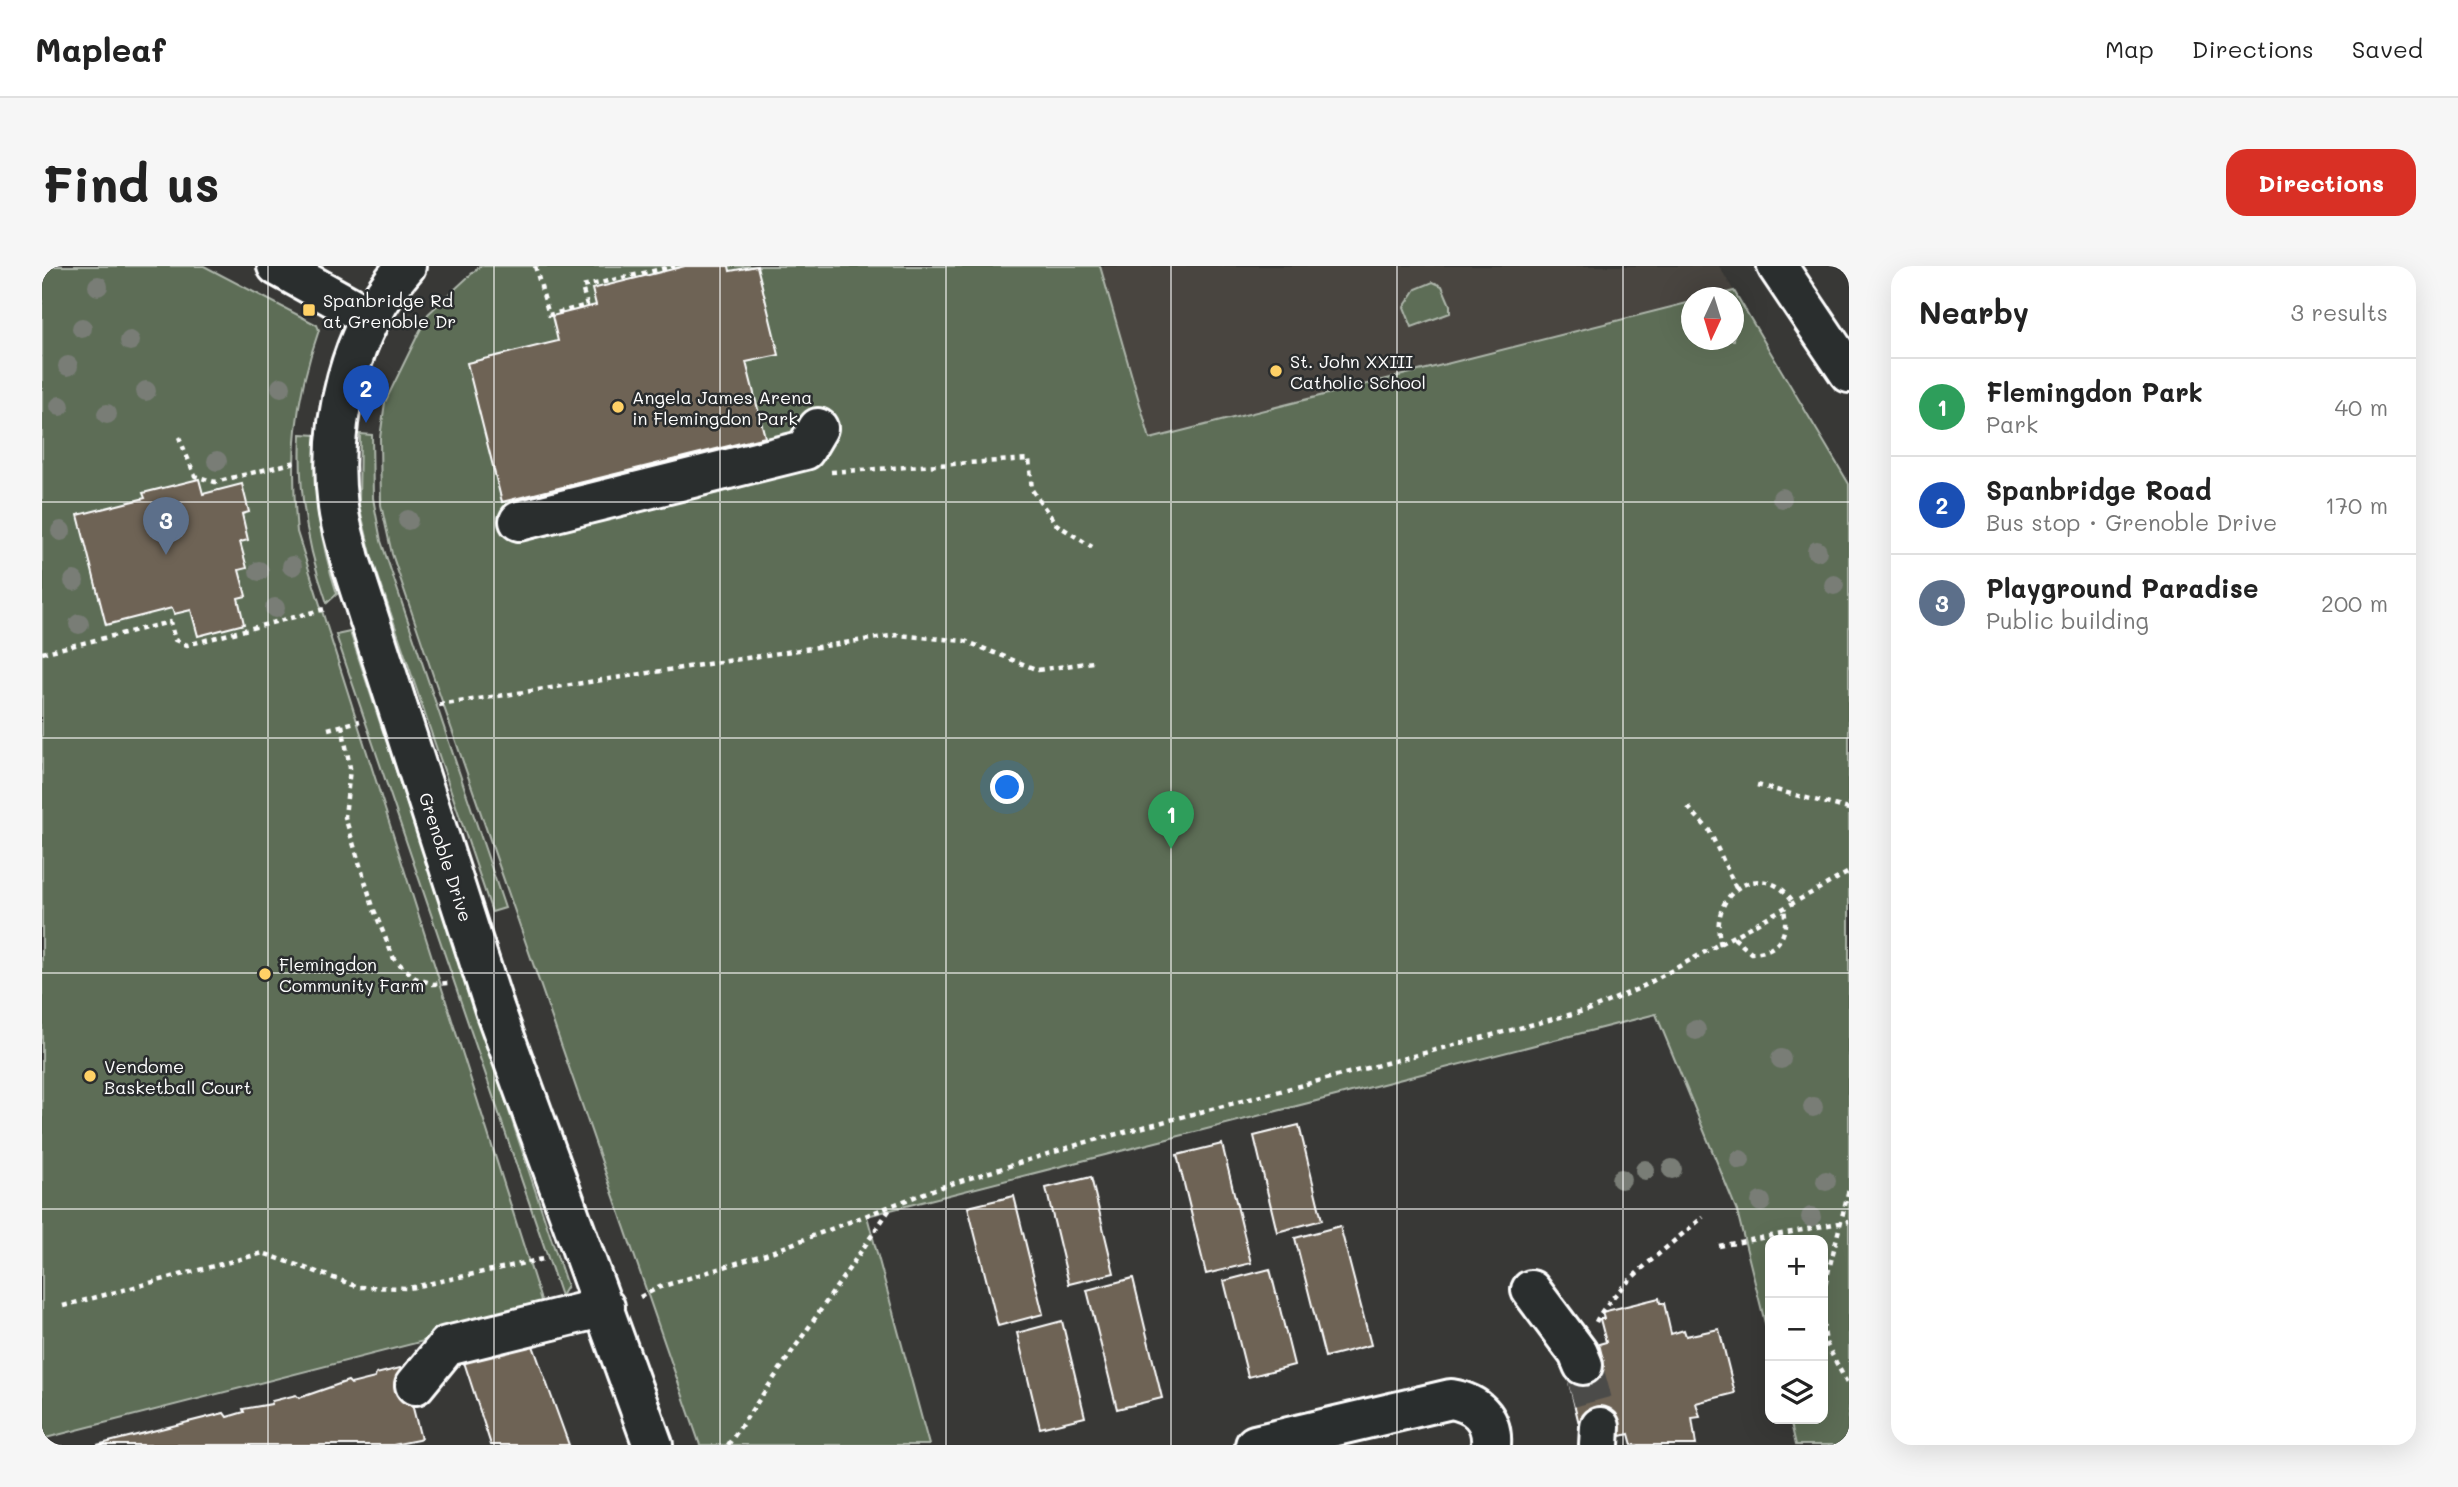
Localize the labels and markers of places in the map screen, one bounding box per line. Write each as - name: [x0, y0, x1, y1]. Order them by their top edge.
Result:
- place label: Spanbridge Rd at Grenoble Dr: [323, 288, 456, 333]
- marker: Spanbridge Rd at Grenoble Dr: [301, 302, 317, 318]
- place label: St. John XXIII Catholic School: [1290, 349, 1426, 394]
- marker: St. John XXIII Catholic School: [1268, 363, 1284, 379]
- pin: 2: [343, 365, 389, 423]
- place label: Angela James Arena in Flemingdon Park: [632, 385, 812, 430]
- marker: Angela James Arena in Flemingdon Park: [610, 399, 626, 415]
- pin: 3: [143, 497, 189, 555]
- pin: 1: [1148, 791, 1194, 849]
- place label: Flemingdon Community Farm: [279, 952, 424, 997]
- marker: Flemingdon Community Farm: [257, 966, 273, 982]
- place label: Vendome Basketball Court: [104, 1054, 252, 1099]
- marker: Vendome Basketball Court: [82, 1068, 98, 1084]

